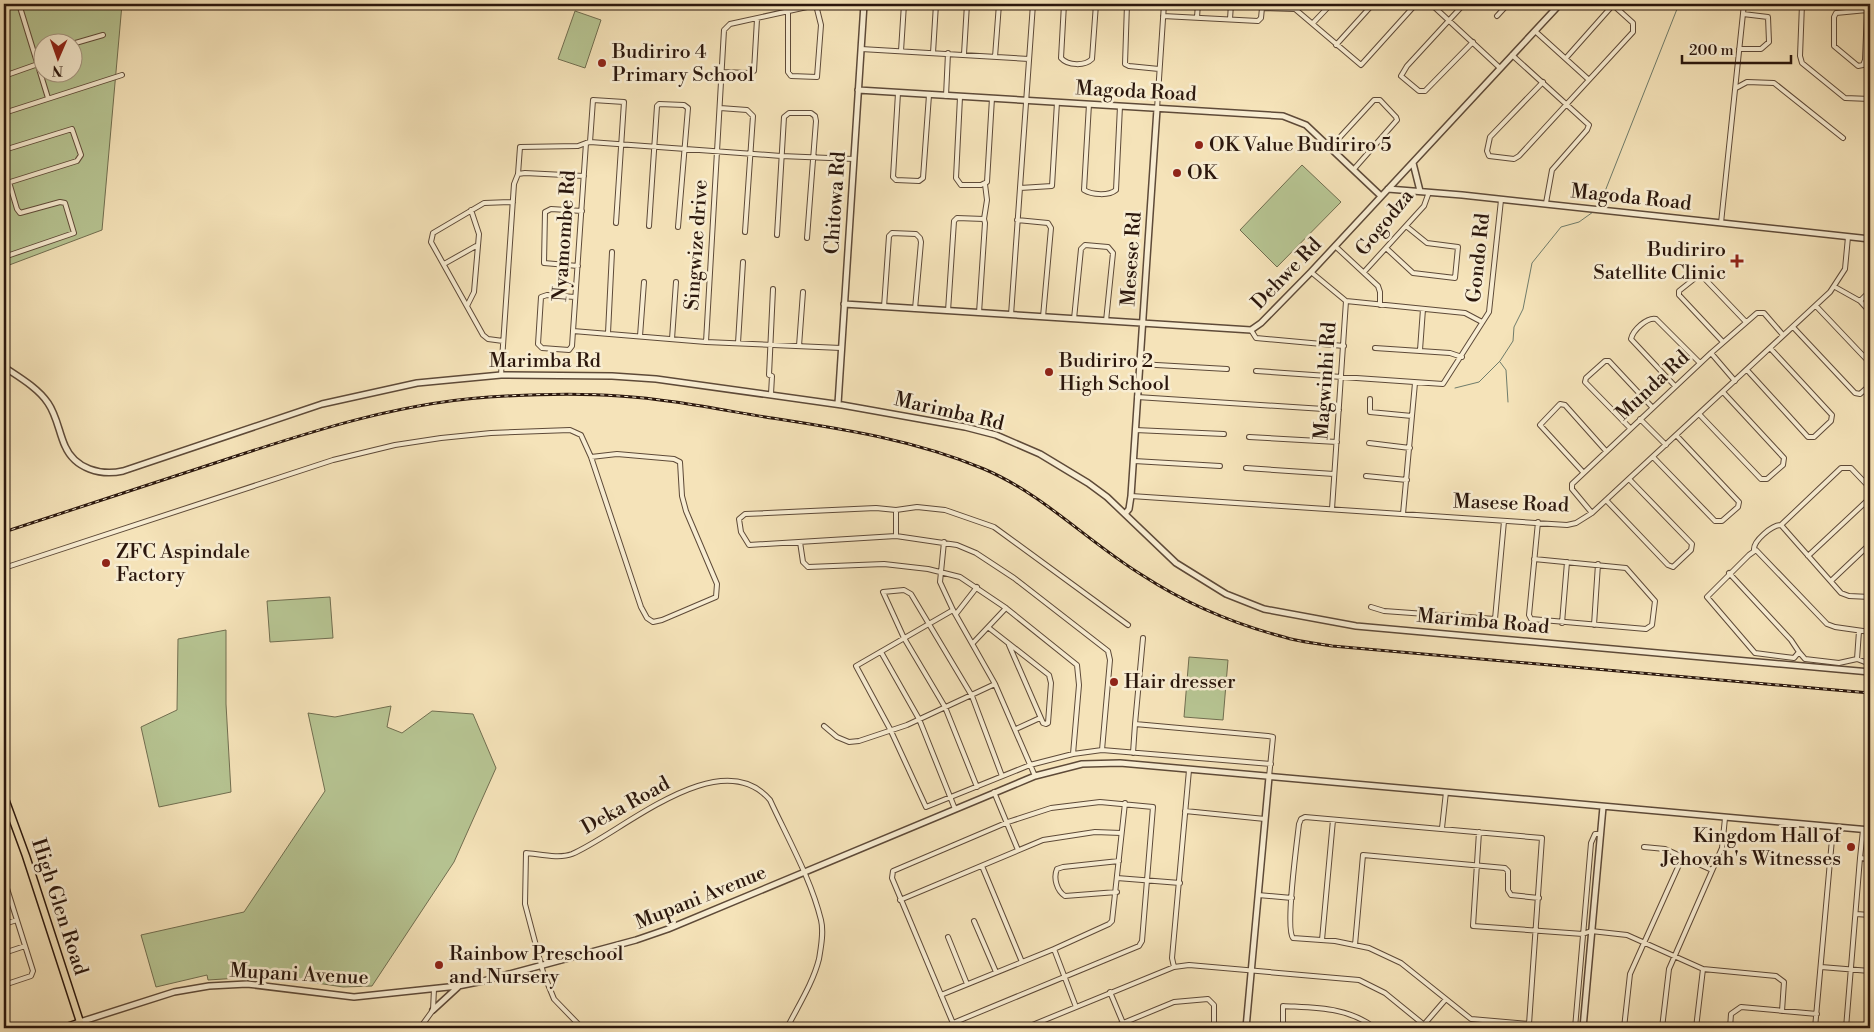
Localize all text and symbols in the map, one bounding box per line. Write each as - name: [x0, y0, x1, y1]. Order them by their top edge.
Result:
- north arrow: [32, 32, 82, 82]
- scale bar: [1682, 32, 1790, 64]
- place label: Budiriro 4 Primary School: [611, 40, 754, 88]
- text: 200 m: [1689, 41, 1734, 60]
- marker: Budiriro 4 Primary School: [596, 57, 608, 69]
- text: N: [52, 61, 63, 79]
- street label: Magoda Road: [1075, 76, 1198, 108]
- place label: OK Value Budiriro 5: [1209, 133, 1391, 158]
- marker: OK Value Budiriro 5: [1193, 139, 1205, 151]
- street label: Chitowa Rd: [820, 150, 852, 255]
- place label: OK: [1187, 161, 1219, 186]
- marker: OK: [1171, 167, 1183, 179]
- street label: Nyamombe Rd: [548, 169, 582, 303]
- street label: Singwize drive: [680, 179, 714, 311]
- street label: Magoda Road: [1569, 179, 1693, 217]
- street label: Gogodza: [1351, 184, 1420, 261]
- street label: Mesese Rd: [1116, 210, 1148, 307]
- street label: Gondo Rd: [1462, 211, 1496, 304]
- street label: Dehwe Rd: [1247, 232, 1328, 315]
- place label: Budiriro Satellite Clinic: [1593, 238, 1726, 286]
- marker: Budiriro Satellite Clinic: [1730, 254, 1744, 268]
- street label: Magwinhi Rd: [1309, 321, 1343, 441]
- street label: Munda Rd: [1611, 345, 1696, 426]
- street label: Marimba Rd: [489, 349, 602, 374]
- place label: Budiriro 2 High School: [1058, 349, 1170, 397]
- marker: Budiriro 2 High School: [1043, 366, 1055, 378]
- street label: Marimba Rd: [892, 387, 1007, 437]
- street label: Masese Road: [1453, 489, 1570, 519]
- place label: ZFC Aspindale Factory: [116, 540, 250, 588]
- marker: ZFC Aspindale Factory: [100, 557, 112, 569]
- street label: Marimba Road: [1416, 604, 1551, 640]
- place label: Hair dresser: [1124, 670, 1236, 695]
- marker: Hair dresser: [1108, 676, 1120, 688]
- street label: Deka Road: [577, 771, 675, 841]
- place label: Kingdom Hall of Jehovah's Witnesses: [1660, 824, 1842, 872]
- street label: High Glen Road: [25, 836, 93, 979]
- marker: Kingdom Hall of Jehovah's Witnesses: [1845, 841, 1857, 853]
- street label: Mupani Avenue: [632, 860, 770, 936]
- place label: Rainbow Preschool and Nursery: [449, 942, 623, 990]
- street label: Mupani Avenue: [229, 959, 369, 991]
- marker: Rainbow Preschool and Nursery: [433, 959, 445, 971]

